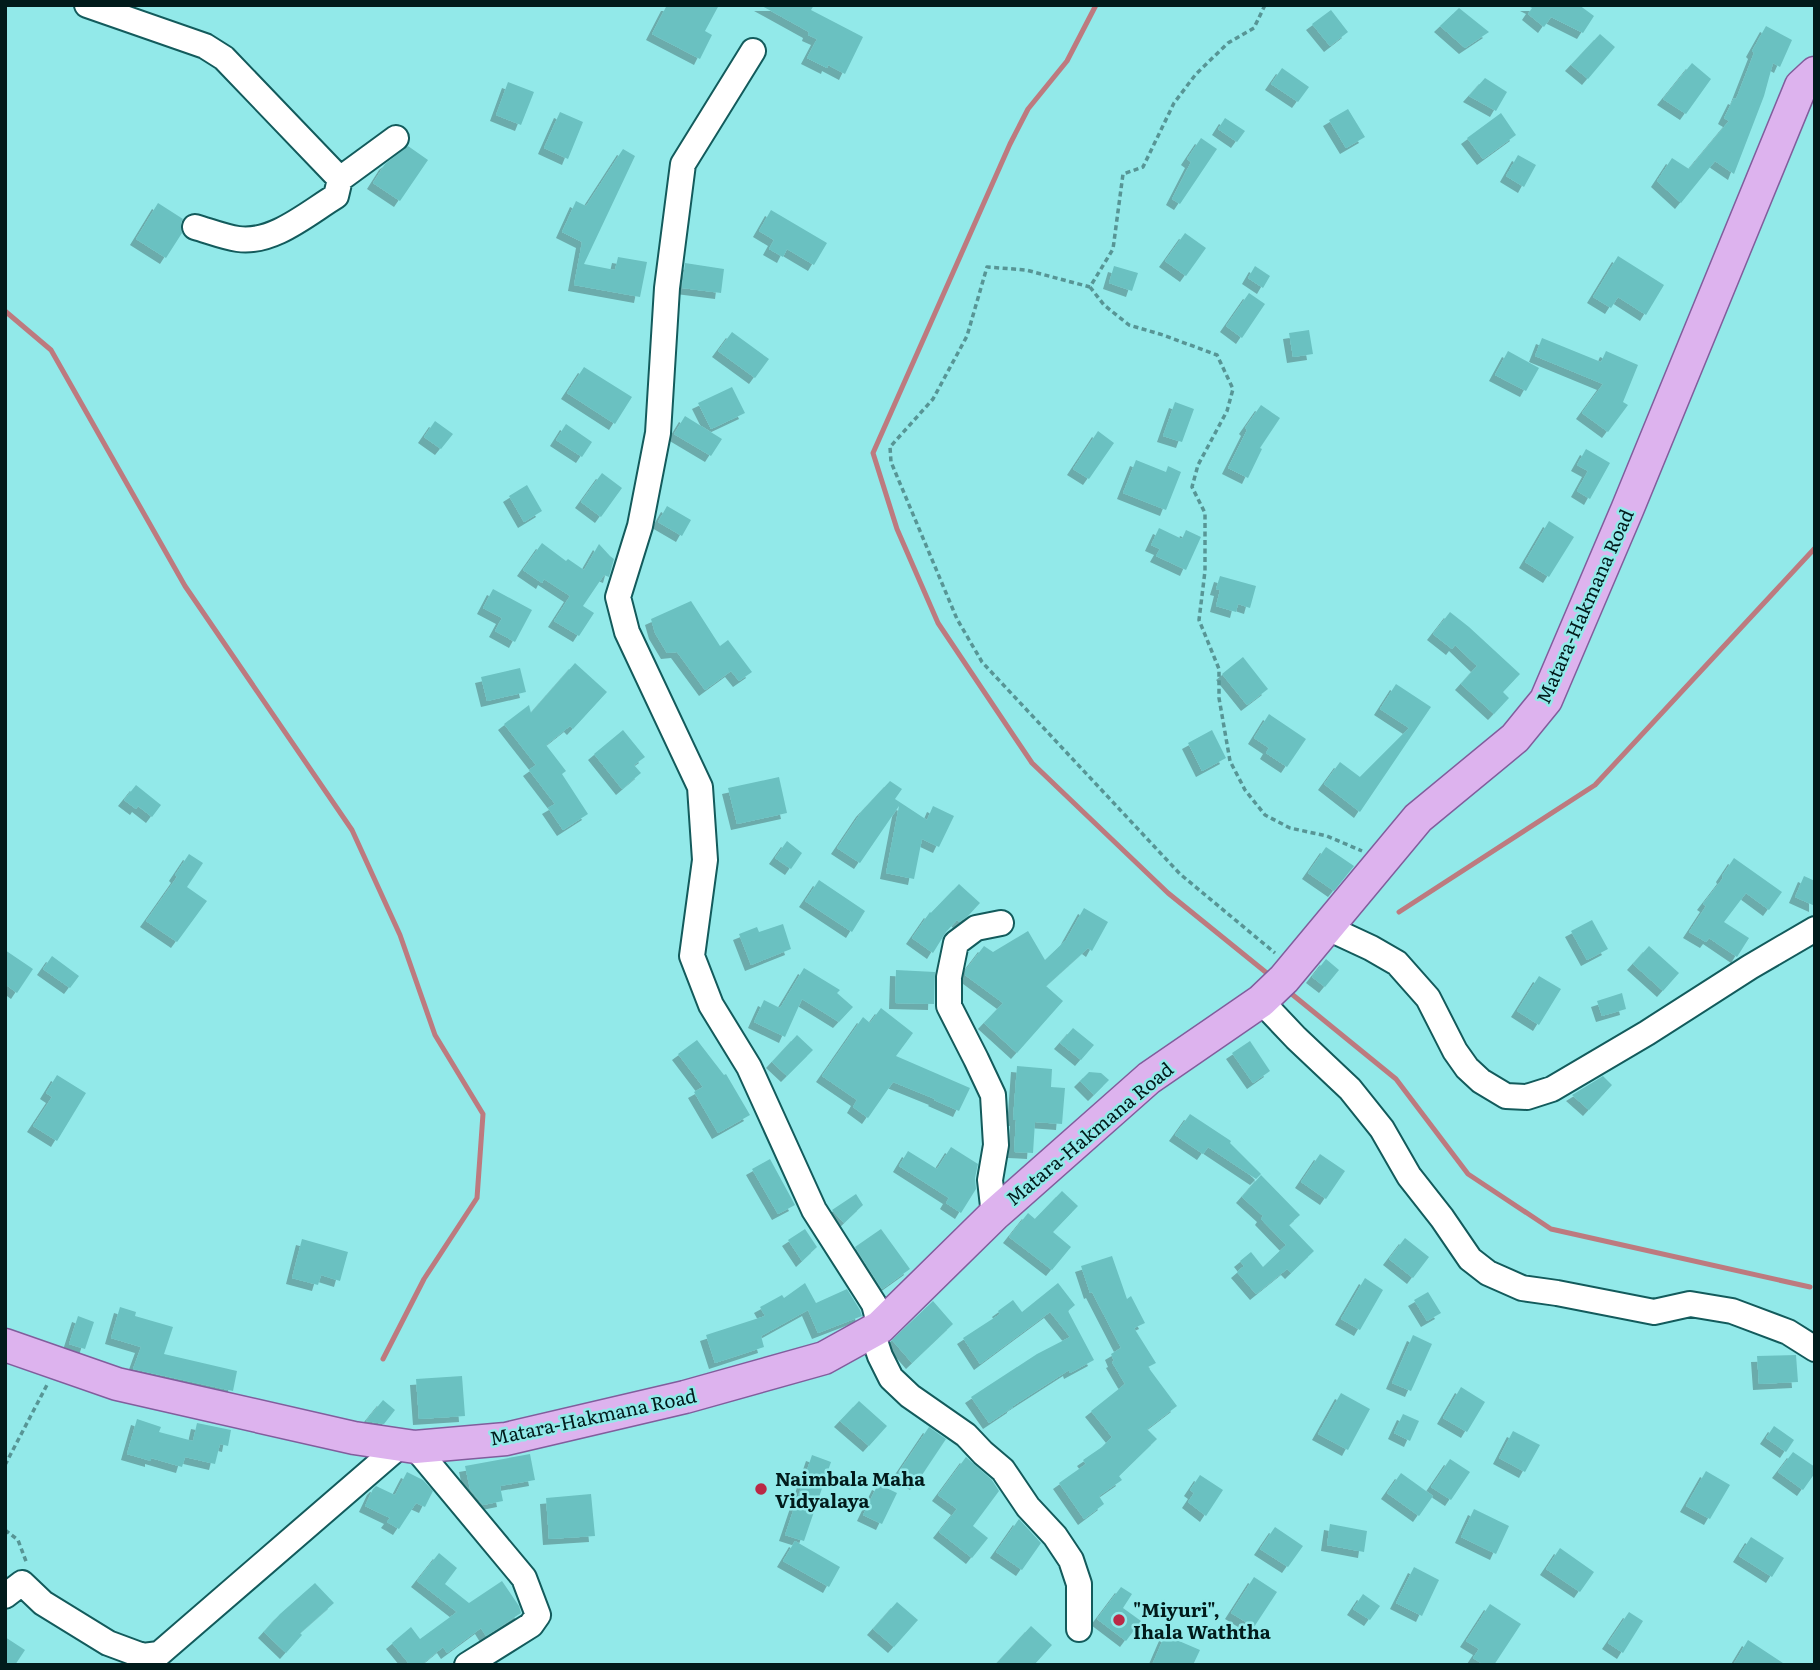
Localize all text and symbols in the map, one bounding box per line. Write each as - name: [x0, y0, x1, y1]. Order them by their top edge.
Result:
- street label: Matara-Hakmana Road: [1528, 504, 1640, 708]
- street label: Matara-Hakmana Road: [999, 1054, 1179, 1211]
- street label: Matara-Hakmana Road: [487, 1380, 699, 1452]
- place label: Naimbala Maha Vidyalaya: [775, 1464, 925, 1514]
- marker: Naimbala Maha Vidyalaya: [753, 1481, 769, 1497]
- place label: "Miyuri", Ihala Waththa: [1133, 1595, 1271, 1645]
- marker: "Miyuri", Ihala Waththa: [1111, 1612, 1127, 1628]

